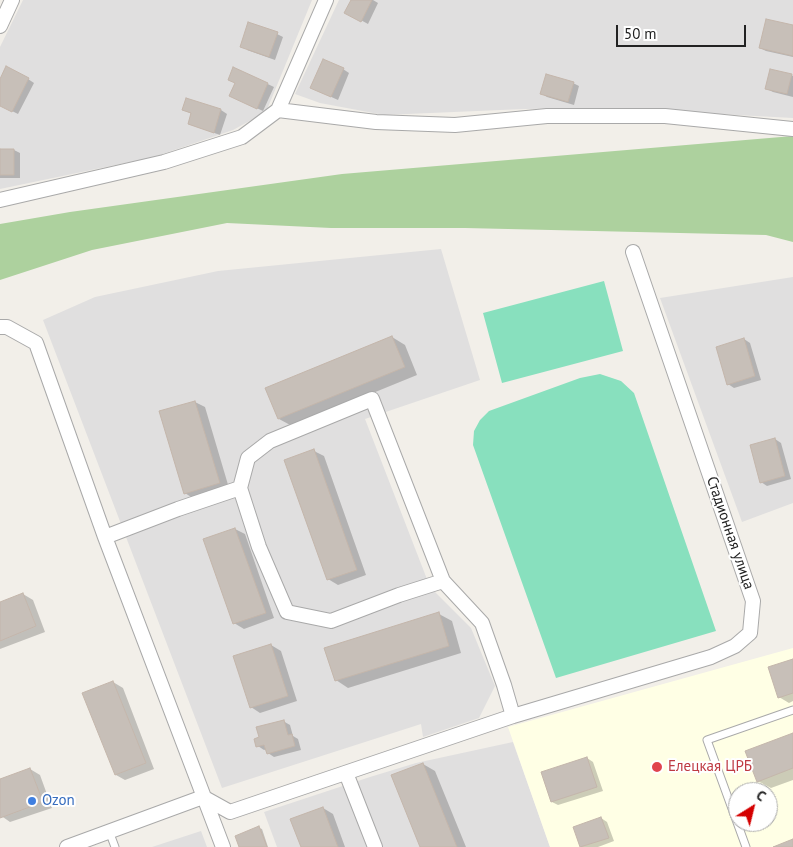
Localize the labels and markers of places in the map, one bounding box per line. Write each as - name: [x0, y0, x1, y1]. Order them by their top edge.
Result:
- place label: Елецкая ЦРБ: [668, 758, 752, 776]
- marker: Елецкая ЦРБ: [650, 760, 664, 774]
- place label: Ozon: [42, 792, 75, 810]
- marker: Ozon: [26, 795, 38, 807]

